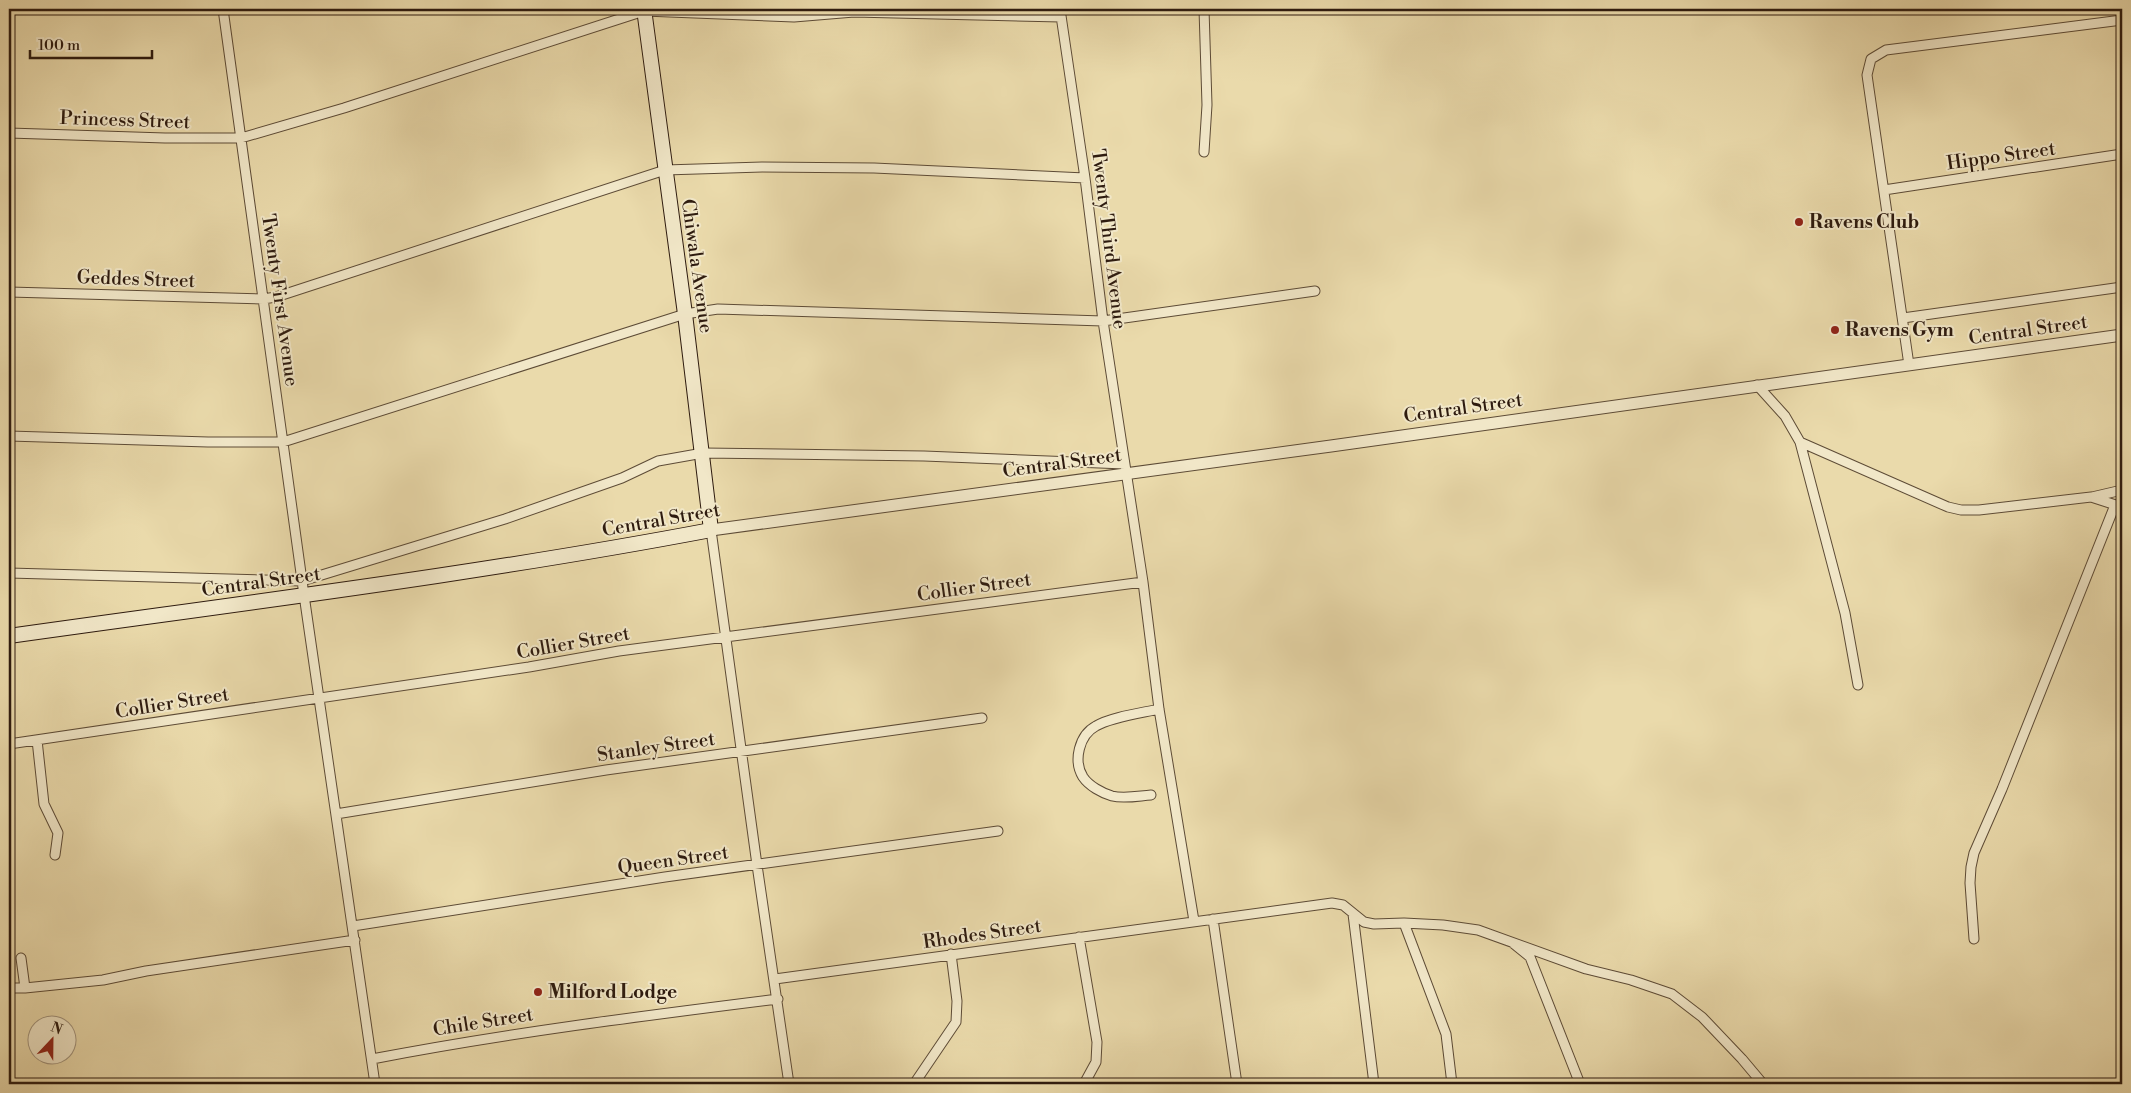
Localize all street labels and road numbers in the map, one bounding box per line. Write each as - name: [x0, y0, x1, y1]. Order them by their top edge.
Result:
- street label: Princess Street: [59, 106, 191, 134]
- street label: Hippo Street: [1945, 136, 2057, 176]
- street label: Twenty Third Avenue: [1086, 147, 1132, 331]
- street label: Chiwala Avenue: [676, 197, 718, 335]
- street label: Twenty First Avenue: [256, 212, 304, 388]
- street label: Geddes Street: [76, 265, 196, 293]
- street label: Central Street: [1967, 310, 2089, 350]
- street label: Central Street: [1402, 388, 1524, 428]
- street label: Central Street: [1001, 443, 1123, 483]
- street label: Central Street: [600, 498, 722, 542]
- street label: Central Street: [200, 562, 322, 602]
- street label: Collier Street: [916, 567, 1033, 607]
- street label: Collier Street: [514, 621, 632, 665]
- street label: Collier Street: [114, 682, 231, 724]
- street label: Stanley Street: [596, 727, 717, 767]
- street label: Queen Street: [616, 840, 730, 880]
- street label: Rhodes Street: [921, 914, 1043, 954]
- street label: Chile Street: [431, 1002, 535, 1042]

